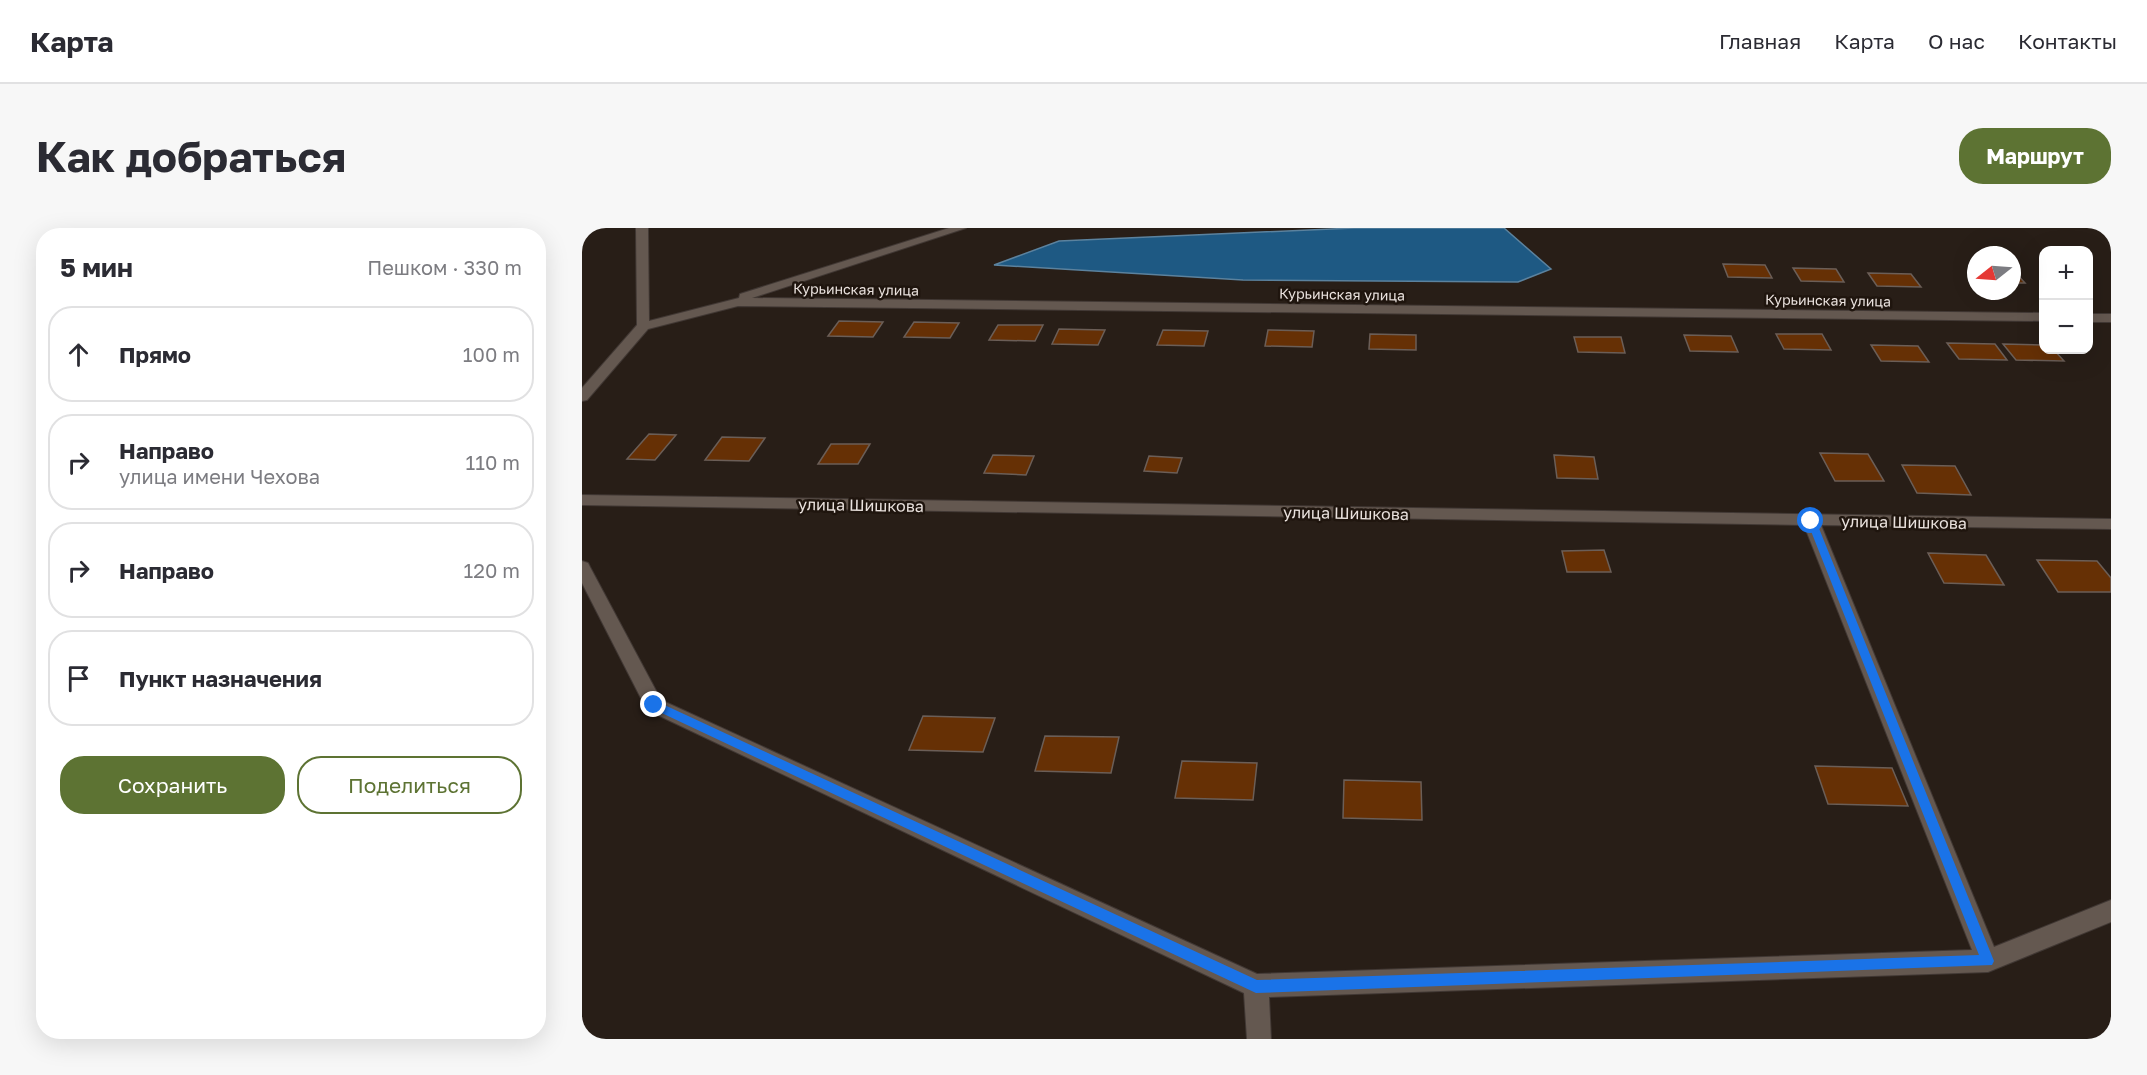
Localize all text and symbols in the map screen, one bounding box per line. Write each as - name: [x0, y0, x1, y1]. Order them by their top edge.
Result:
- text: Карта: [30, 25, 114, 58]
- text: Главная: [1719, 28, 1801, 54]
- text: Карта: [1834, 28, 1895, 54]
- text: О нас: [1928, 28, 1985, 54]
- text: Контакты: [2018, 28, 2117, 54]
- button: Маршрут: [1959, 128, 2111, 184]
- text: Как добраться: [36, 131, 346, 181]
- north arrow: [1967, 246, 2021, 300]
- map controls: [2039, 246, 2093, 354]
- button: +: [2039, 246, 2093, 300]
- text: 5 мин: [60, 252, 133, 283]
- text: Пешком · 330 m: [367, 255, 522, 279]
- street label: Курьинская улица: [793, 279, 919, 299]
- street label: Курьинская улица: [1279, 284, 1405, 304]
- street label: Курьинская улица: [1765, 290, 1891, 310]
- button: −: [2039, 300, 2093, 354]
- icon: ahead: [62, 338, 95, 371]
- text: Прямо: [119, 341, 191, 368]
- text: 100 m: [463, 342, 520, 366]
- text: Направо: [119, 437, 214, 464]
- icon: right: [62, 446, 95, 479]
- text: 110 m: [466, 450, 520, 474]
- text: улица имени Чехова: [119, 464, 320, 488]
- street label: улица Шишкова: [798, 494, 924, 516]
- street label: улица Шишкова: [1283, 502, 1409, 524]
- route start: [1797, 507, 1823, 533]
- street label: улица Шишкова: [1841, 511, 1967, 533]
- icon: right: [62, 554, 95, 587]
- text: Направо: [119, 557, 214, 584]
- text: 120 m: [464, 558, 520, 582]
- icon: arrive: [62, 662, 95, 695]
- text: Пункт назначения: [119, 665, 322, 692]
- route end: [640, 691, 666, 717]
- button: Сохранить: [60, 756, 285, 814]
- button: Поделиться: [297, 756, 522, 814]

